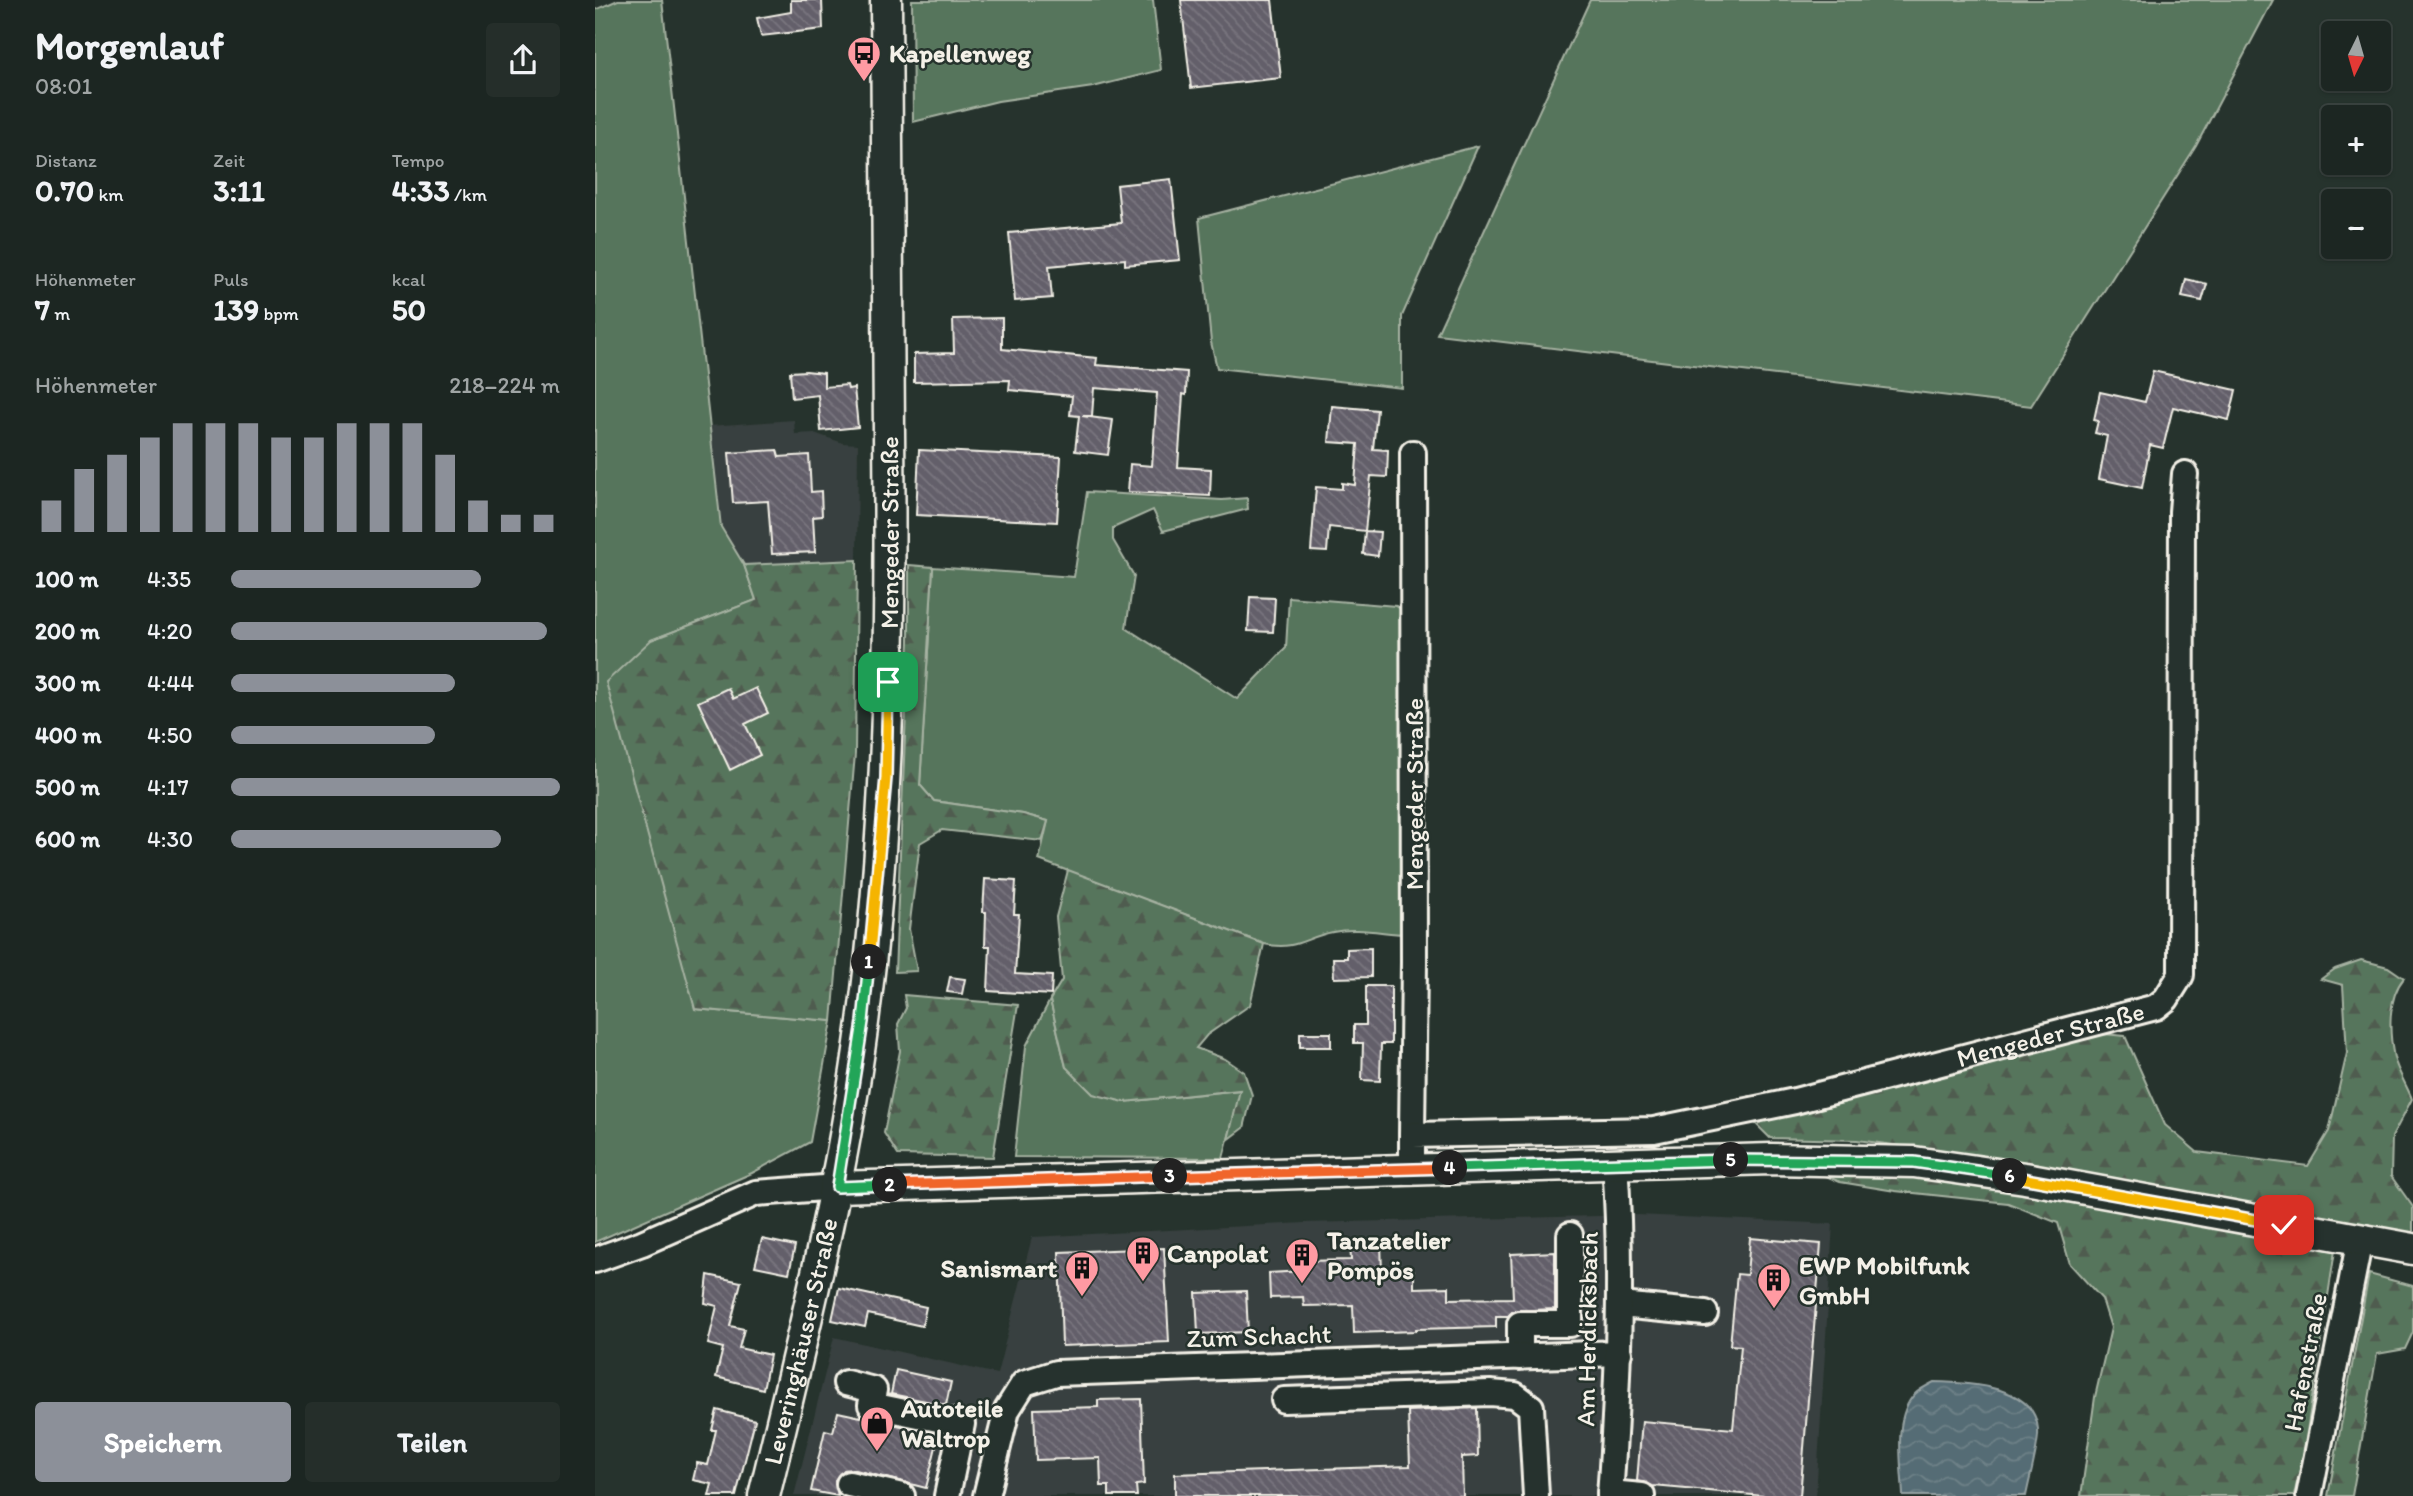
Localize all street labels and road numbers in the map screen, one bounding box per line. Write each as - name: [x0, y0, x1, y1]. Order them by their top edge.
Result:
- street label: Mengeder Straße: [873, 436, 906, 629]
- street label: Mengeder Straße: [1398, 698, 1430, 890]
- street label: Mengeder Straße: [1953, 995, 2148, 1074]
- street label: Leveringhäuser Straße: [756, 1215, 845, 1468]
- street label: Am Herdicksbach: [1569, 1231, 1605, 1427]
- street label: Hafenstraße: [2276, 1290, 2334, 1434]
- street label: Zum Schacht: [1186, 1317, 1332, 1355]

